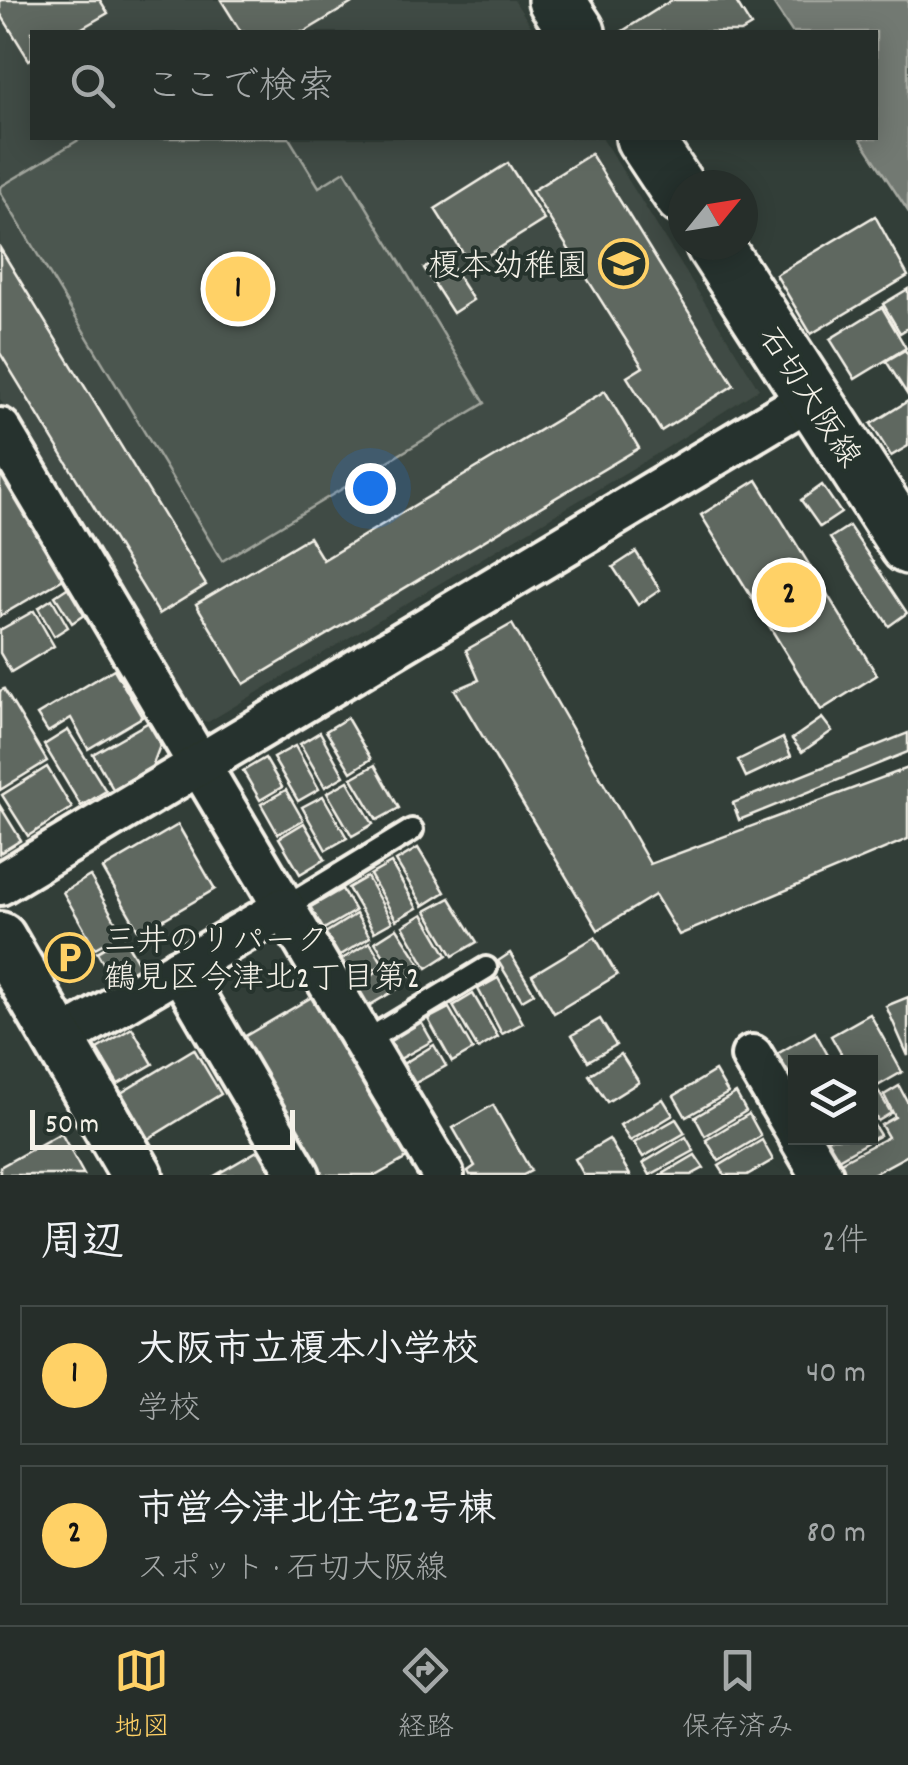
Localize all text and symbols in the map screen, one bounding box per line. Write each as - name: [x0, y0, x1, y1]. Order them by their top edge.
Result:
- search box: [30, 30, 878, 140]
- icon: search: [65, 58, 120, 113]
- text: ここで検索: [145, 62, 335, 117]
- north arrow: [668, 170, 758, 260]
- school or university icon: 榎本幼稚園: [597, 238, 649, 290]
- place label: 榎本幼稚園: [428, 246, 588, 292]
- pin: 1: [206, 252, 270, 326]
- street label: 石切大阪線: [744, 319, 870, 478]
- your location: [345, 463, 396, 514]
- pin: 2: [756, 558, 822, 632]
- place label: 三井のリパーク 鶴見区今津北2丁目第2: [104, 921, 420, 1004]
- parking icon: 三井のリパーク 鶴見区今津北2丁目第2: [43, 931, 95, 983]
- map controls: [788, 1055, 878, 1145]
- button: layers: [788, 1055, 878, 1145]
- scale bar: [30, 1105, 295, 1150]
- text: 50 m: [45, 1107, 99, 1147]
- text: 周辺: [40, 1216, 124, 1276]
- text: 2件: [822, 1221, 868, 1267]
- text: 大阪市立榎本小学校: [137, 1325, 479, 1380]
- text: 1: [71, 1352, 78, 1398]
- text: 40 m: [806, 1352, 866, 1398]
- text: 学校: [137, 1388, 201, 1434]
- text: 市営今津北住宅2号棟: [137, 1485, 496, 1540]
- text: 2: [68, 1512, 81, 1558]
- text: 80 m: [806, 1512, 866, 1558]
- text: スポット · 石切大阪線: [137, 1548, 447, 1594]
- tab: 地図: [114, 1643, 170, 1750]
- tab: 経路: [398, 1643, 454, 1750]
- tab: 保存済み: [682, 1643, 794, 1750]

